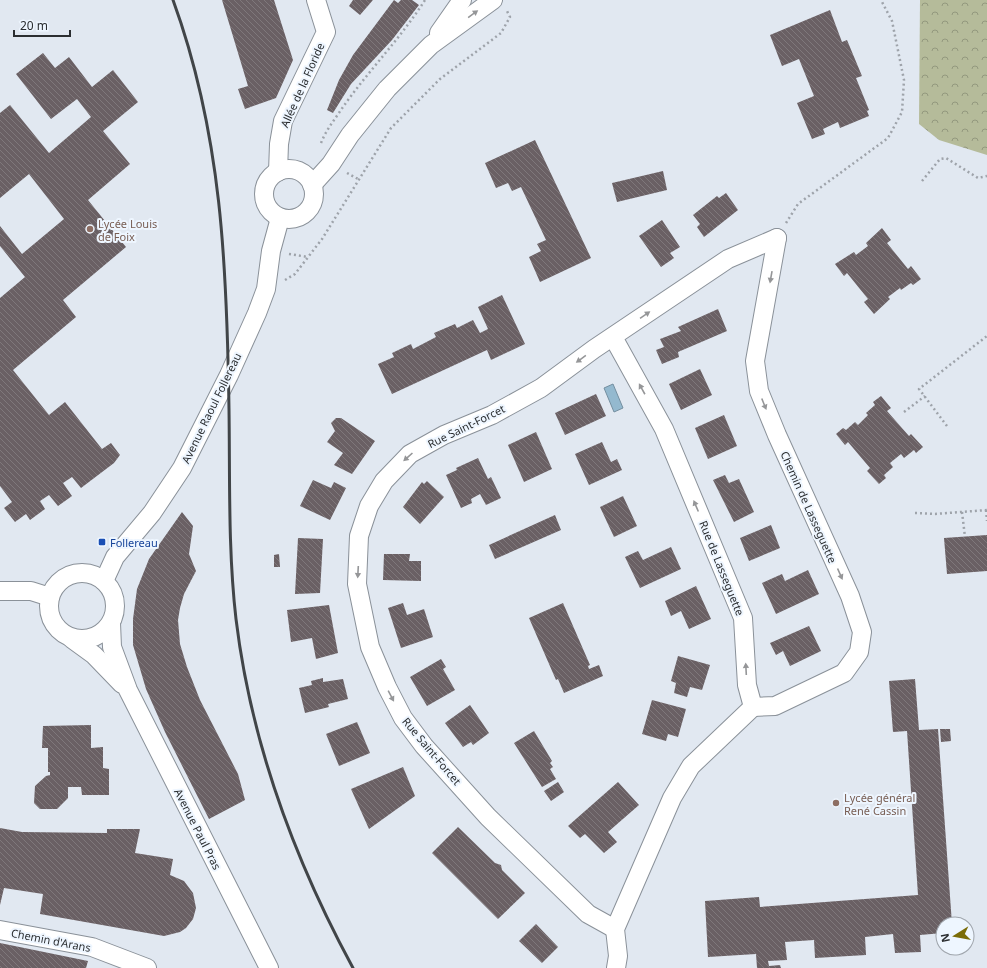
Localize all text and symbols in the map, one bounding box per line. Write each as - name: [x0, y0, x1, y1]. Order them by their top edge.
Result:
- one-way arrow: [468, 10, 478, 18]
- scale bar: [14, 12, 70, 38]
- text: 20 m: [20, 17, 48, 34]
- street label: Allée de la Floride: [277, 40, 327, 130]
- place label: Lycée Louis de Foix: [98, 216, 157, 244]
- marker: Lycée Louis de Foix: [85, 224, 95, 234]
- one-way arrow: [767, 271, 773, 283]
- one-way arrow: [640, 311, 650, 319]
- street label: Avenue Raoul Follereau: [178, 350, 244, 466]
- one-way arrow: [575, 355, 586, 363]
- one-way arrow: [638, 383, 645, 394]
- one-way arrow: [762, 399, 768, 411]
- street label: Rue Saint-Forcet: [425, 401, 507, 451]
- street label: Chemin de Lasseguette: [778, 449, 840, 565]
- one-way arrow: [403, 453, 413, 462]
- one-way arrow: [693, 500, 699, 512]
- street label: Rue de Lasseguette: [696, 518, 748, 618]
- place label: Follereau: [110, 535, 158, 550]
- marker: Follereau: [97, 537, 107, 547]
- one-way arrow: [354, 566, 361, 578]
- one-way arrow: [837, 568, 843, 580]
- one-way arrow: [742, 663, 749, 675]
- one-way arrow: [388, 690, 394, 702]
- street label: Rue Saint-Forcet: [399, 714, 465, 788]
- street label: Avenue Paul Pras: [171, 786, 225, 872]
- place label: Lycée général René Cassin: [844, 790, 915, 818]
- marker: Lycée général René Cassin: [831, 798, 841, 808]
- north arrow: [935, 916, 975, 956]
- street label: Chemin d'Arans: [10, 925, 92, 955]
- text: N: [936, 932, 953, 944]

